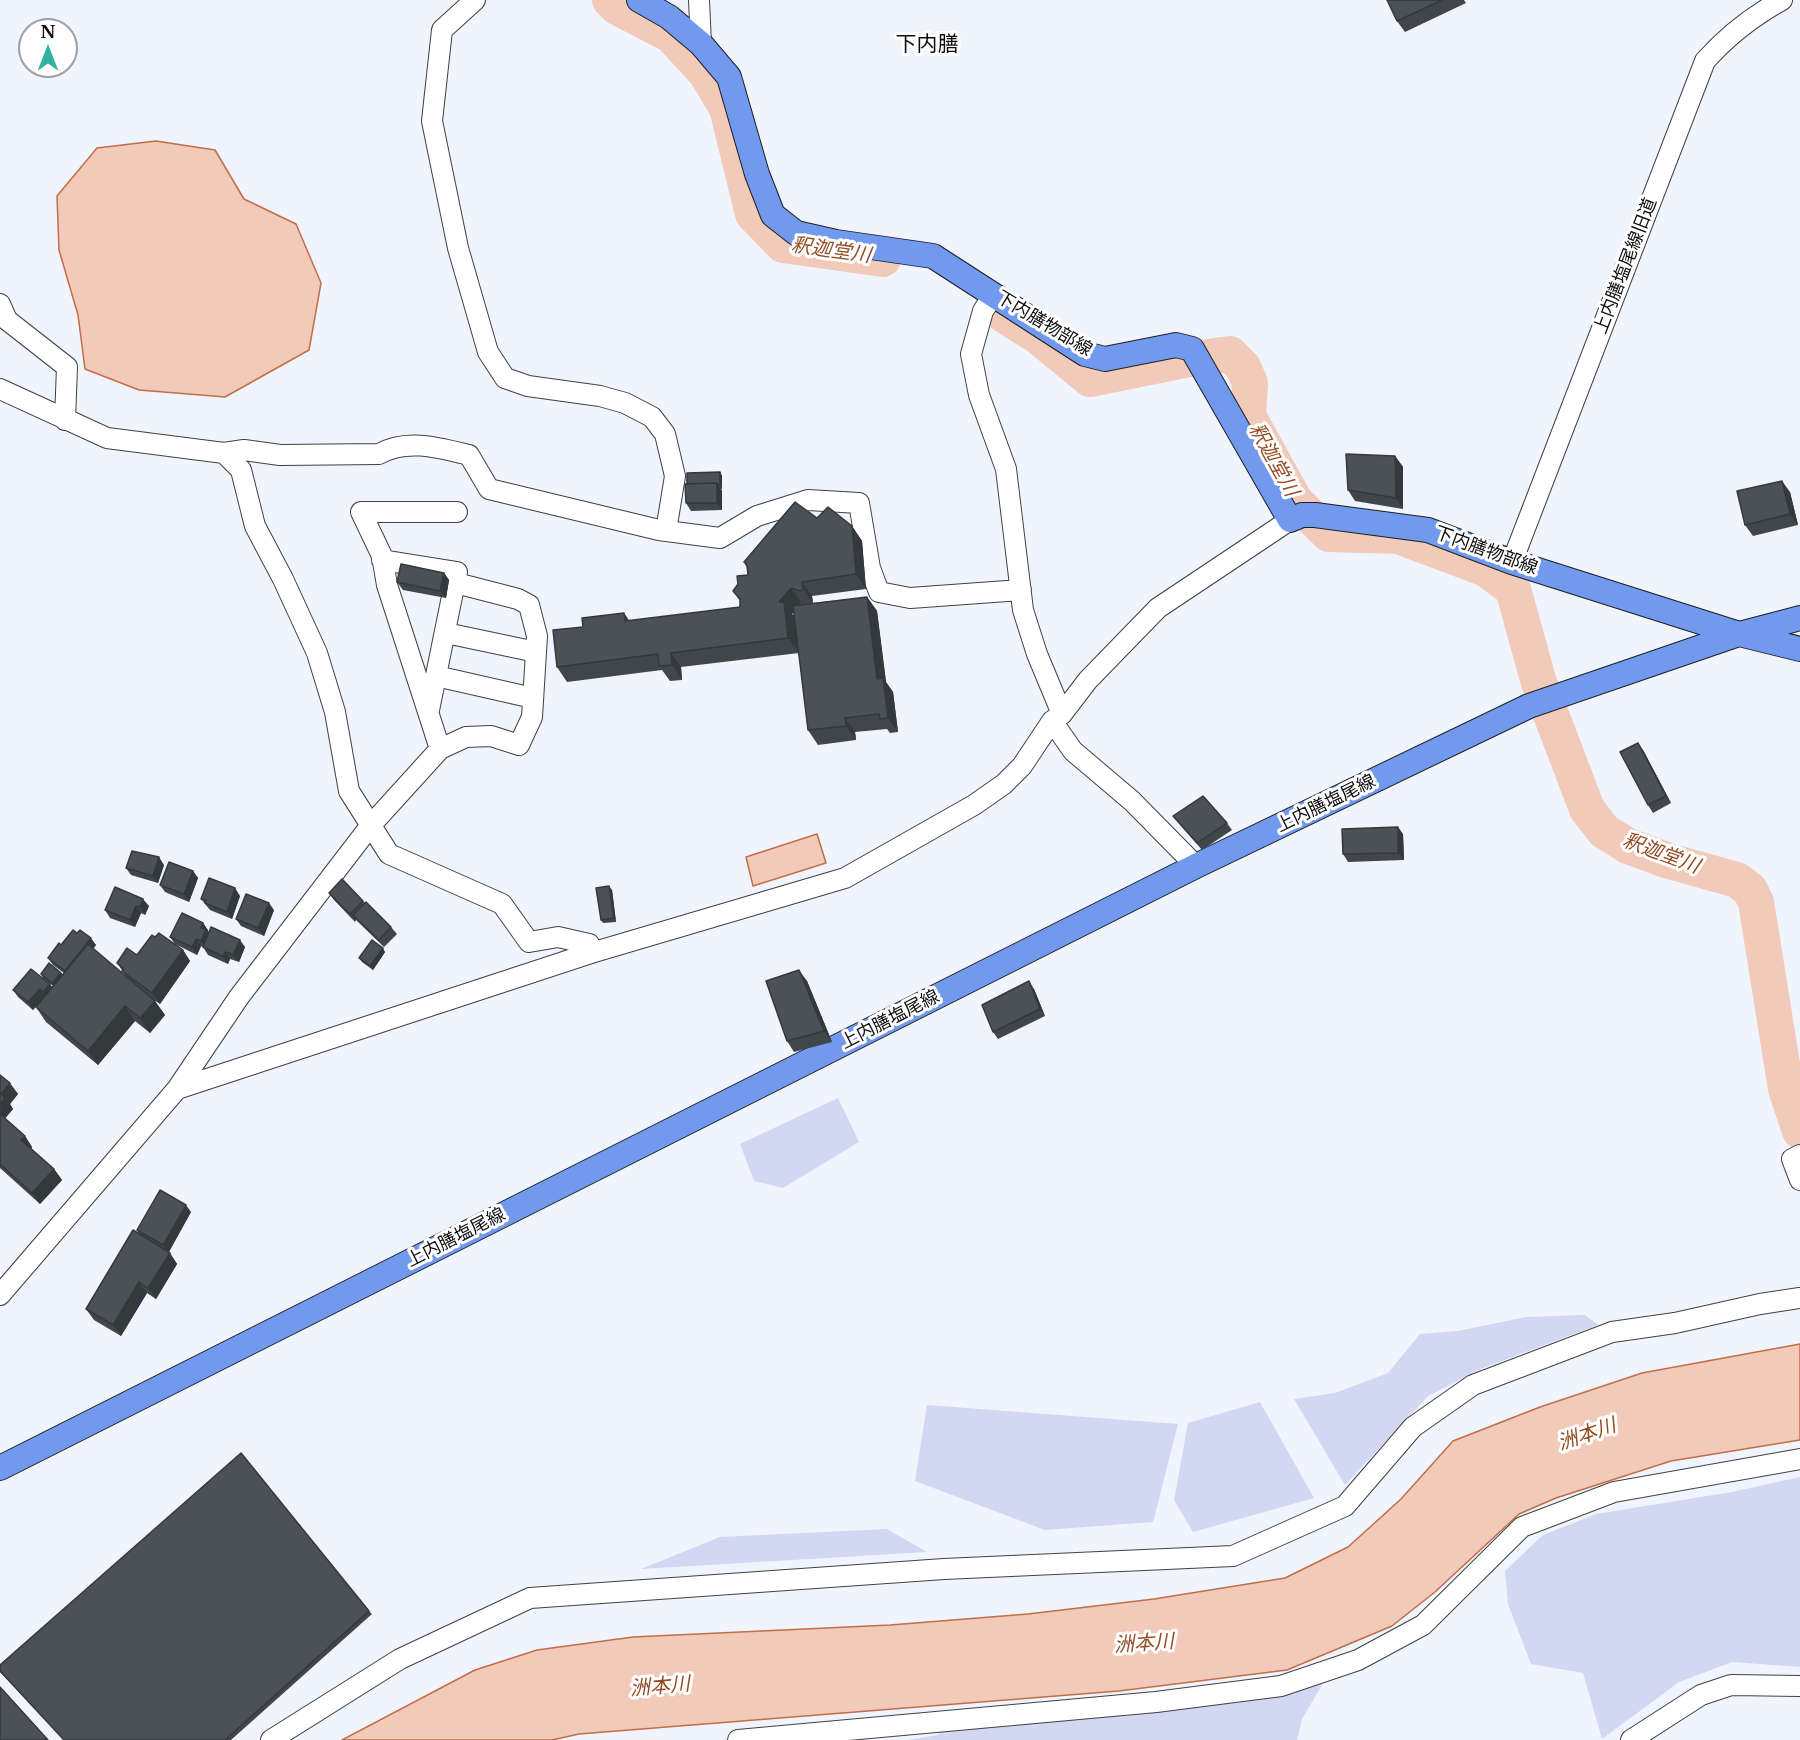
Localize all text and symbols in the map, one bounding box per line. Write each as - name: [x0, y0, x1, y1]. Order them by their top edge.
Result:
- north arrow: [18, 18, 78, 78]
- text: N: [40, 22, 56, 42]
- district label: 下内膳: [896, 32, 958, 58]
- street label: 上内膳塩尾線旧道: [1590, 195, 1662, 337]
- water label: 釈迦堂川: [790, 234, 872, 268]
- street label: 下内膳物部線: [992, 287, 1096, 361]
- water label: 釈迦堂川: [1243, 419, 1303, 501]
- street label: 下内膳物部線: [1432, 522, 1540, 580]
- street label: 上内膳塩尾線: [1273, 771, 1379, 837]
- water label: 釈迦堂川: [1619, 829, 1703, 879]
- street label: 上内膳塩尾線: [837, 986, 943, 1054]
- street label: 上内膳塩尾線: [403, 1204, 509, 1272]
- water label: 洲本川: [1555, 1414, 1619, 1456]
- water label: 洲本川: [1113, 1630, 1175, 1658]
- water label: 洲本川: [629, 1672, 691, 1702]

